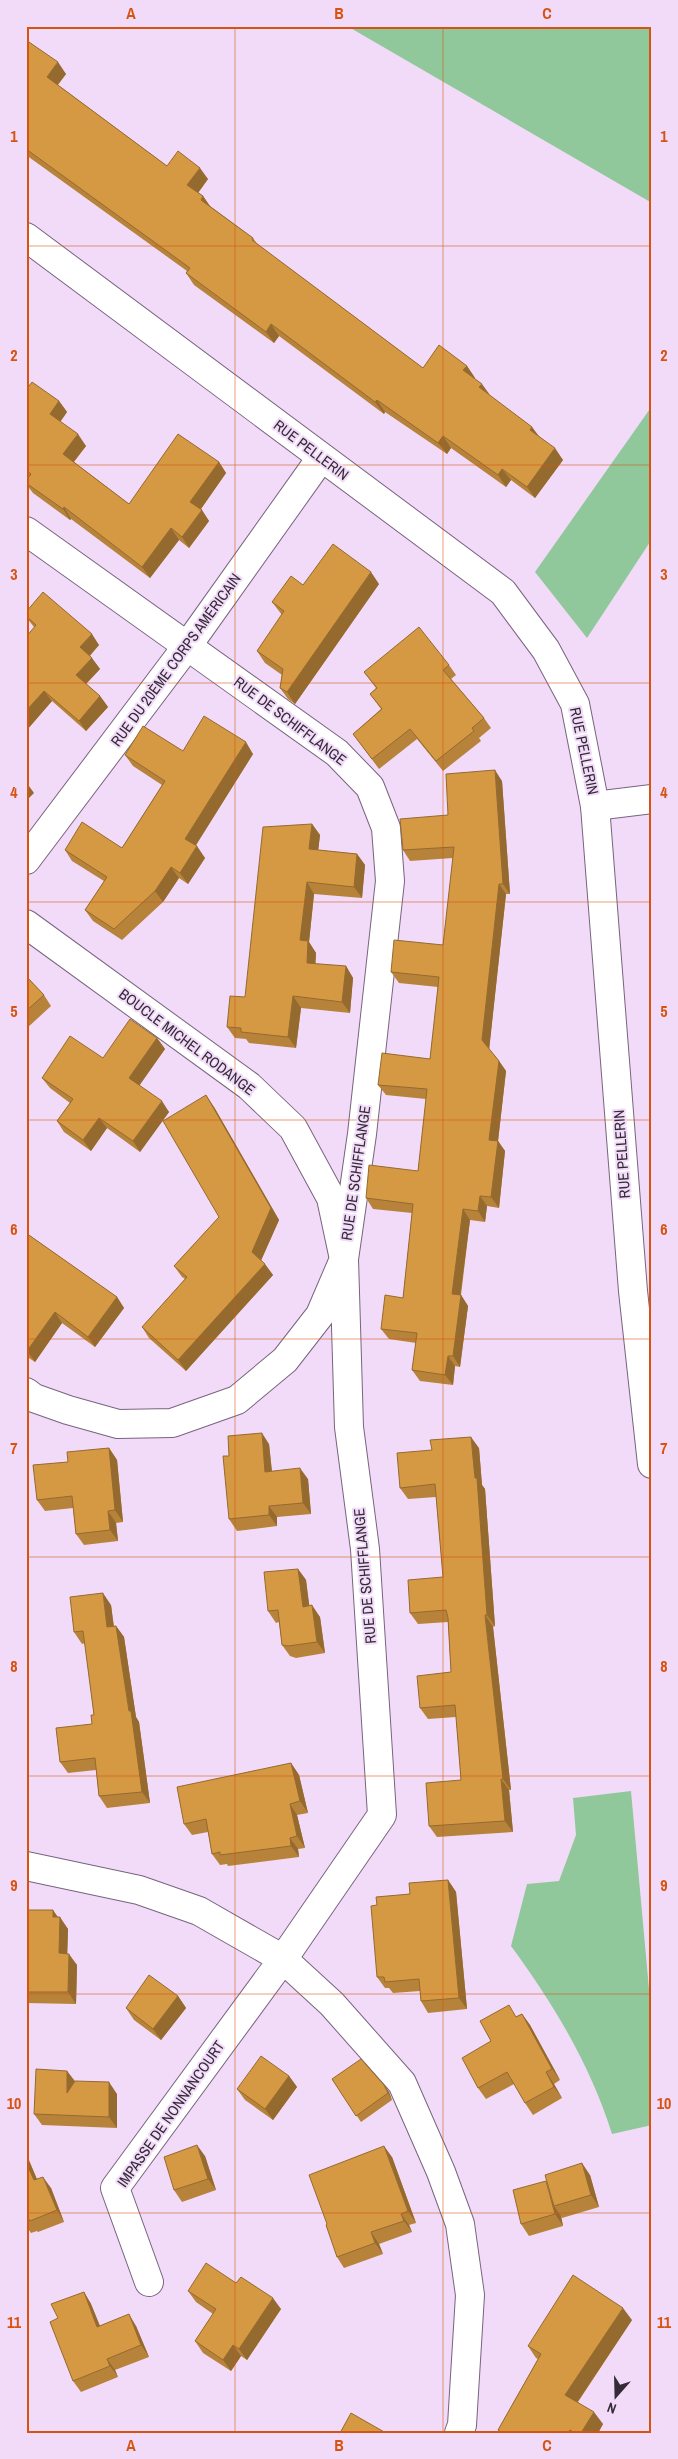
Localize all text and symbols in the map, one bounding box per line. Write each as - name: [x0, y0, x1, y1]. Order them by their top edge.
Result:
- text: A: [126, 2, 136, 24]
- text: B: [334, 2, 344, 24]
- text: C: [542, 2, 552, 24]
- text: 1: [10, 125, 18, 147]
- text: 1: [660, 125, 668, 147]
- text: 2: [10, 344, 18, 366]
- text: 2: [660, 344, 668, 366]
- street label: RUE PELLERIN: [269, 414, 353, 485]
- text: 3: [10, 563, 18, 585]
- text: 3: [660, 563, 668, 585]
- street label: RUE DU 20ÈME CORPS AMÉRICAIN: [106, 569, 246, 750]
- street label: RUE DE SCHIFFLANGE: [230, 671, 351, 770]
- street label: RUE PELLERIN: [565, 705, 604, 797]
- text: 4: [10, 781, 18, 803]
- text: 4: [660, 781, 668, 803]
- street label: BOUCLE MICHEL RODANGE: [115, 983, 260, 1100]
- text: 5: [10, 1000, 18, 1022]
- text: 5: [660, 1000, 668, 1022]
- street label: RUE DE SCHIFFLANGE: [336, 1104, 375, 1242]
- street label: RUE PELLERIN: [608, 1109, 635, 1199]
- text: 6: [10, 1218, 18, 1240]
- text: 6: [660, 1218, 668, 1240]
- text: 7: [10, 1437, 18, 1459]
- text: 7: [660, 1437, 668, 1459]
- street label: RUE DE SCHIFFLANGE: [348, 1507, 381, 1645]
- text: 8: [10, 1655, 18, 1677]
- text: 8: [660, 1655, 668, 1677]
- text: 9: [10, 1874, 18, 1896]
- text: 9: [660, 1874, 668, 1896]
- street label: IMPASSE DE NONNANCOURT: [112, 2036, 230, 2191]
- text: 10: [7, 2092, 21, 2114]
- text: 10: [657, 2092, 671, 2114]
- text: 11: [7, 2311, 22, 2333]
- text: 11: [657, 2311, 672, 2333]
- north arrow: [590, 2372, 640, 2422]
- text: N: [605, 2398, 619, 2418]
- text: A: [126, 2434, 136, 2456]
- text: B: [334, 2434, 344, 2456]
- text: C: [542, 2434, 552, 2456]

